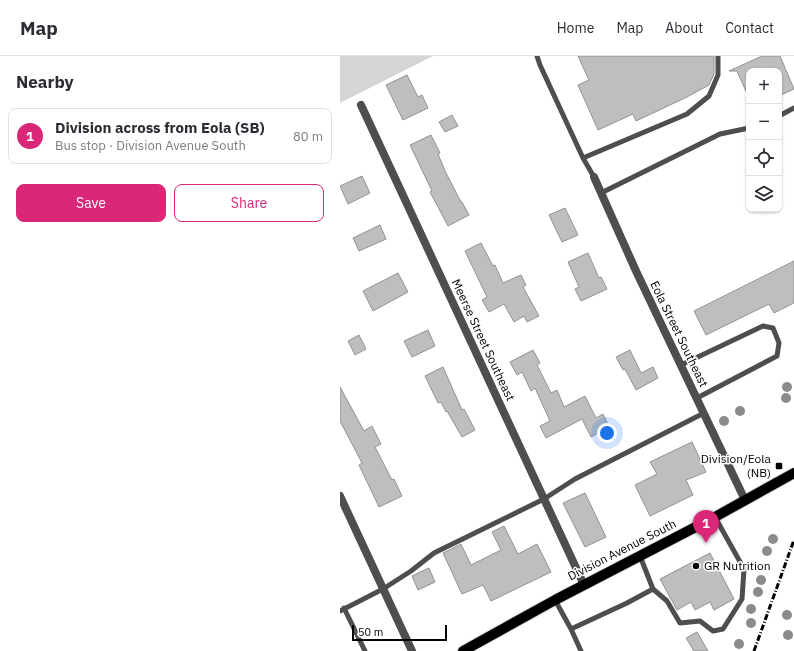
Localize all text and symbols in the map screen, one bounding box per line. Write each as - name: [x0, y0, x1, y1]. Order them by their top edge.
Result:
- text: Map: [20, 16, 58, 40]
- text: Home: [557, 19, 594, 37]
- text: Map: [616, 19, 643, 37]
- text: About: [665, 19, 703, 37]
- text: Contact: [725, 19, 774, 37]
- map controls: [746, 68, 782, 212]
- button: +: [746, 68, 782, 104]
- text: Nearby: [16, 71, 74, 93]
- button: −: [746, 104, 782, 140]
- text: Division across from Eola (SB): [55, 118, 265, 137]
- text: 1: [26, 128, 34, 145]
- text: 80 m: [293, 128, 323, 145]
- text: Bus stop · Division Avenue South: [55, 137, 246, 154]
- button: locate: [746, 140, 782, 176]
- button: layers: [746, 176, 782, 212]
- button: Save: [16, 184, 166, 222]
- button: Share: [174, 184, 324, 222]
- street label: Meerse Street Southeast: [449, 276, 518, 403]
- street label: Eola Street Southeast: [647, 278, 712, 389]
- your location: [597, 423, 617, 443]
- place label: Division/Eola (NB): [701, 451, 772, 480]
- marker: Division/Eola (NB): [774, 461, 784, 471]
- pin: 1: [693, 510, 719, 543]
- street label: Division Avenue South: [565, 516, 678, 583]
- place label: GR Nutrition: [704, 558, 771, 573]
- marker: GR Nutrition: [691, 561, 701, 571]
- scale bar: [352, 623, 447, 642]
- text: 50 m: [358, 625, 383, 639]

